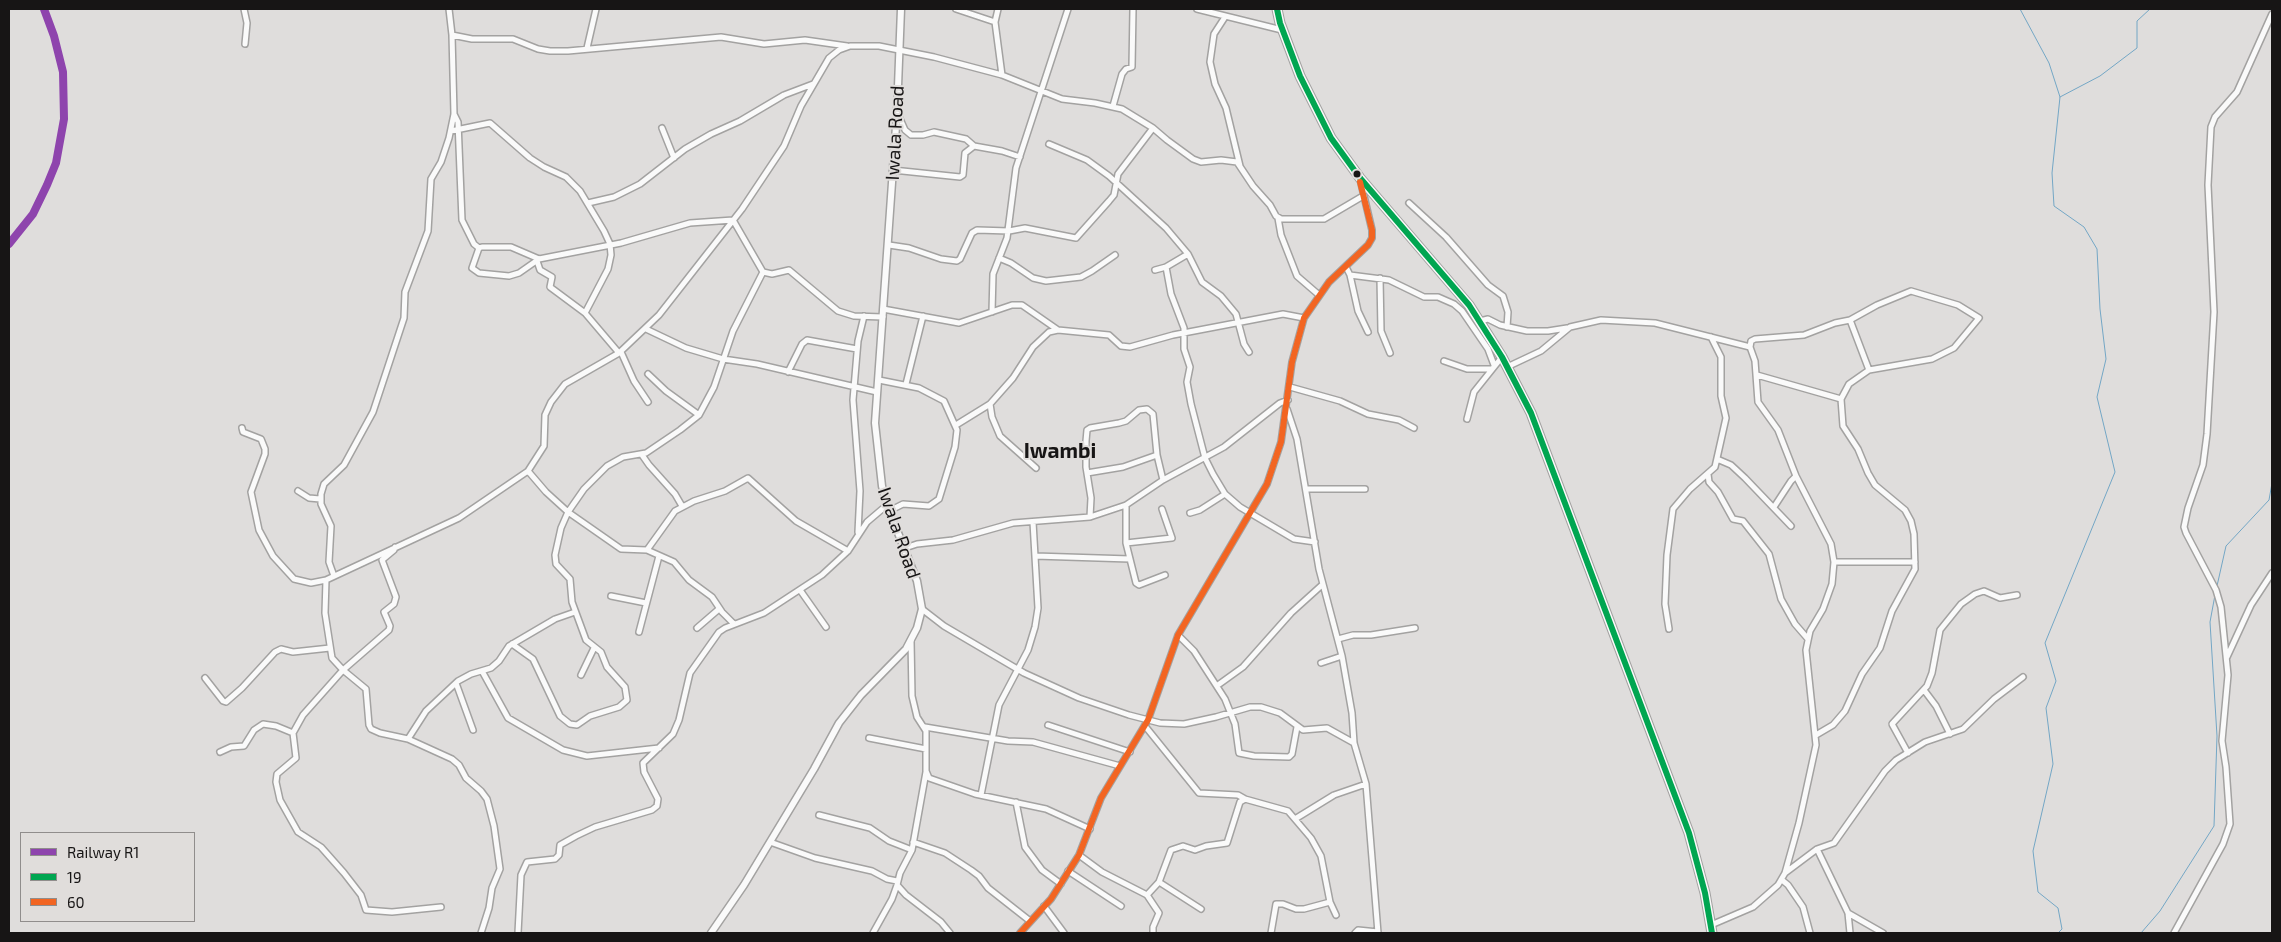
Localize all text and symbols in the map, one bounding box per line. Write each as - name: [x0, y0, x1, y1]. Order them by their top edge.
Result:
- street label: Iwala Road: [881, 85, 909, 181]
- unlabelled marker: [1352, 169, 1362, 179]
- district label: Iwambi: [1024, 438, 1096, 464]
- street label: Iwala Road: [873, 484, 925, 582]
- legend: [20, 832, 195, 922]
- text: Railway R1: [67, 843, 139, 861]
- text: 19: [67, 868, 82, 886]
- text: 60: [67, 893, 85, 911]

